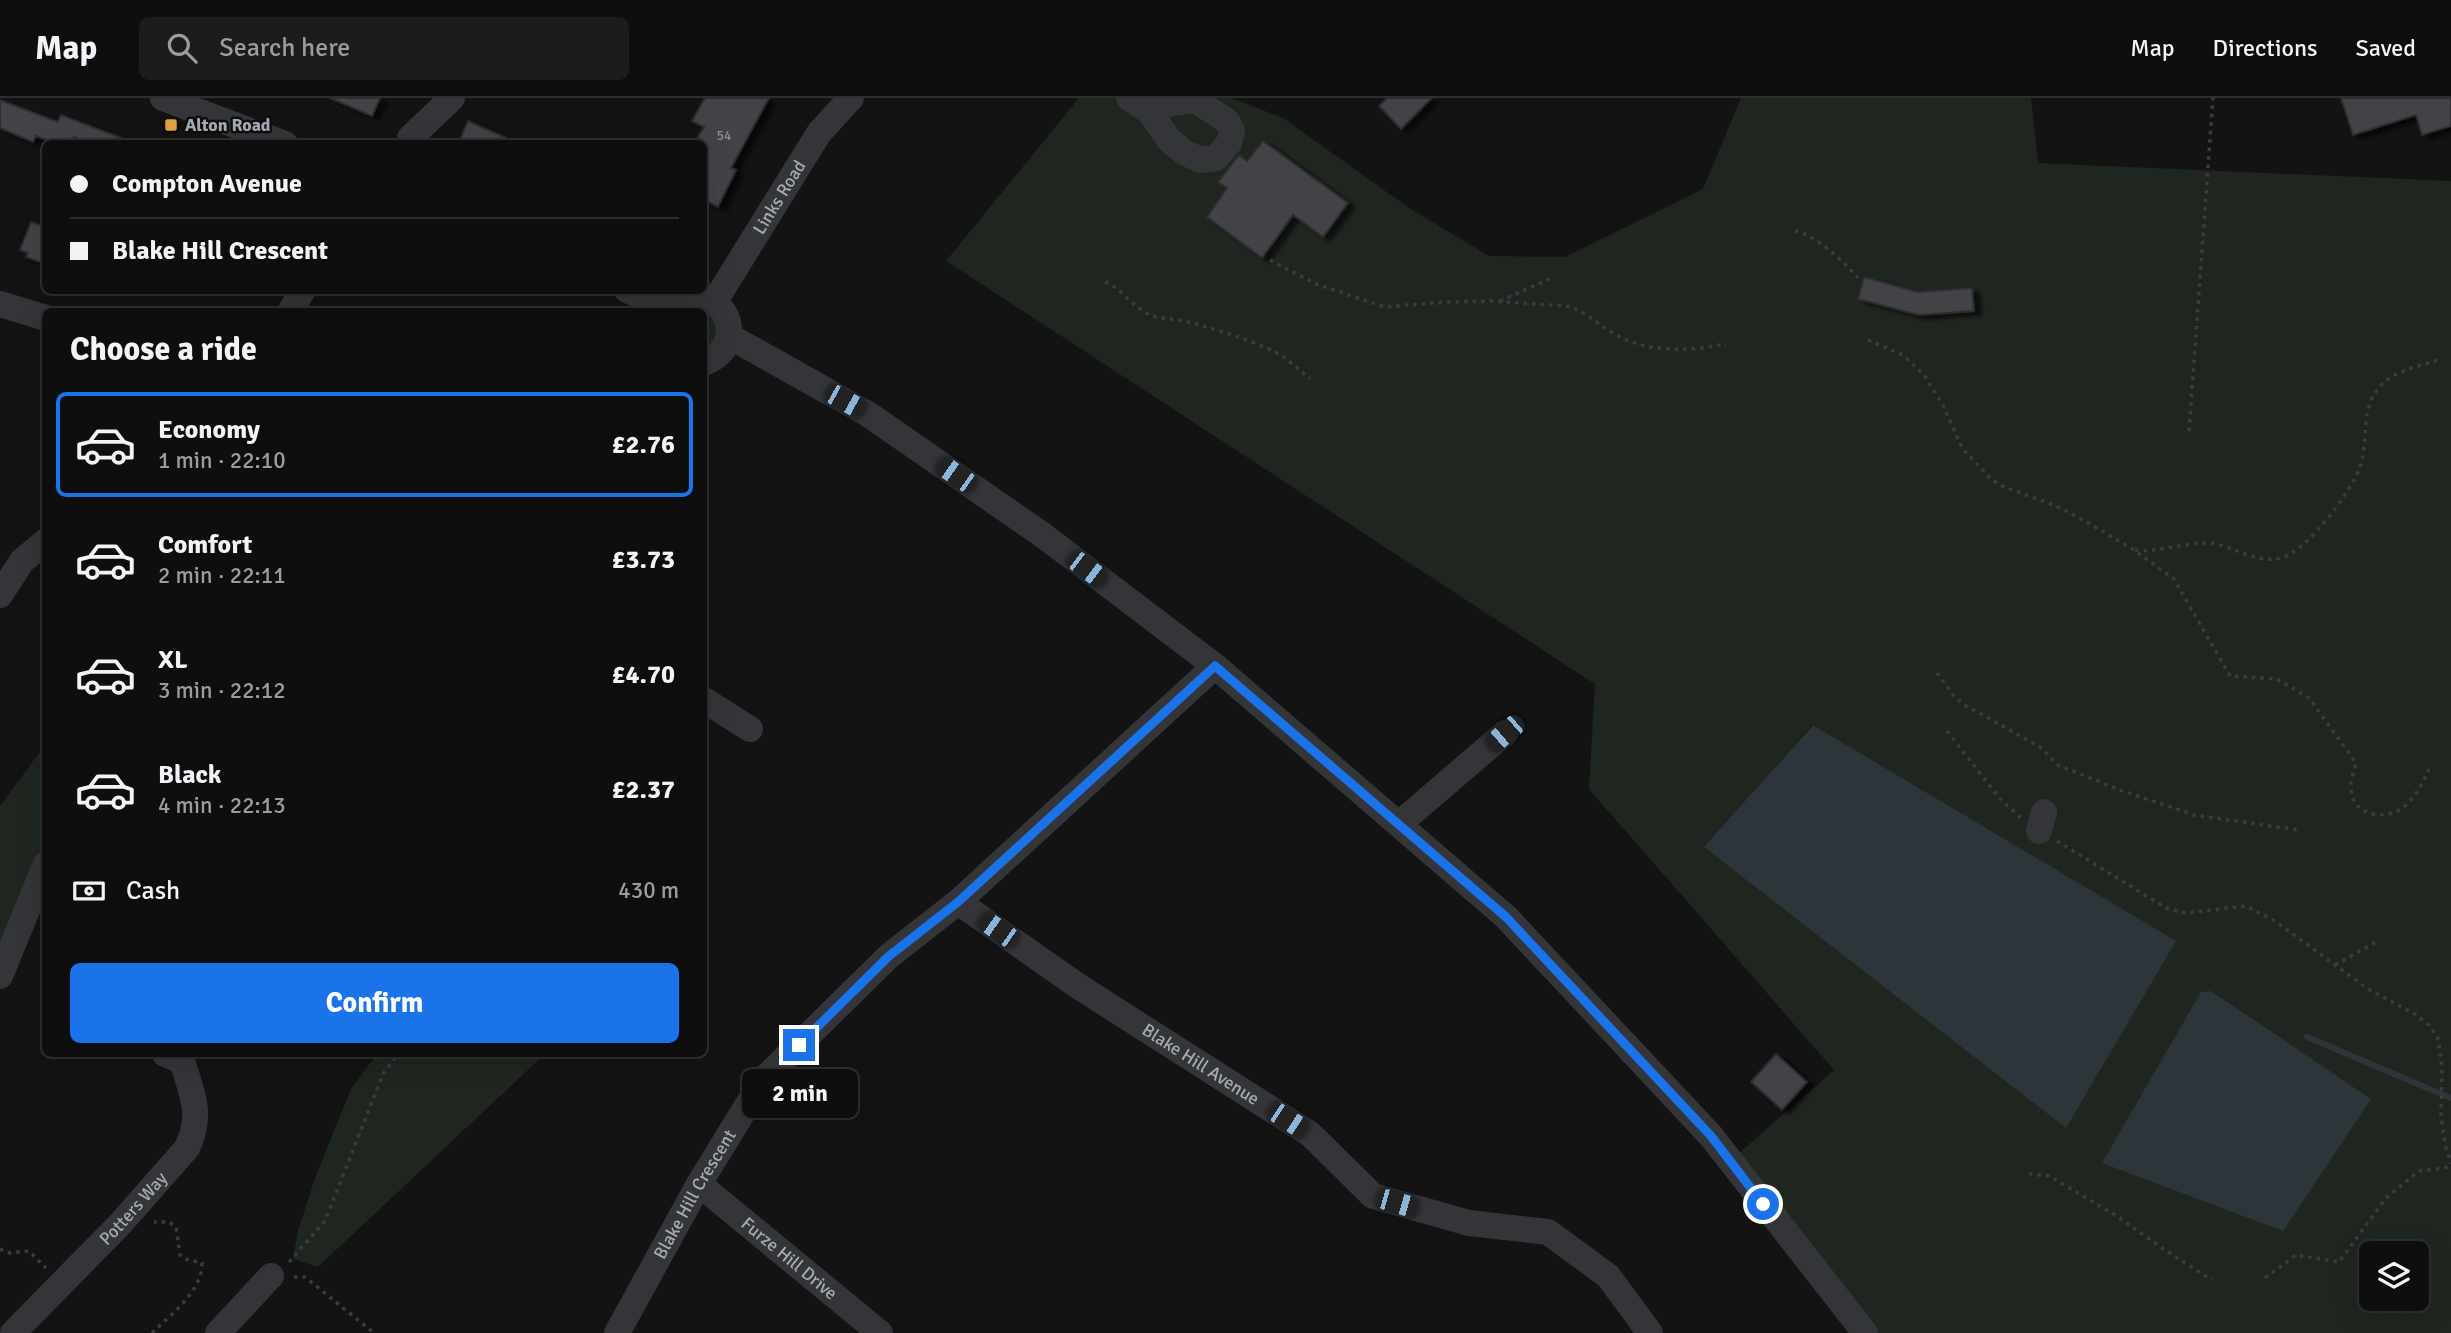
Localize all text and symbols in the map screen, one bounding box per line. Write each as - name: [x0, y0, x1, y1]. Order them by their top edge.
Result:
- search box: [139, 17, 629, 80]
- text: Map: [35, 28, 97, 69]
- icon: search: [163, 29, 201, 67]
- text: Search here: [219, 32, 350, 64]
- text: Map: [2130, 33, 2175, 63]
- text: Directions: [2213, 33, 2318, 63]
- text: Saved: [2356, 33, 2416, 63]
- place label: Alton Road: [185, 114, 271, 136]
- marker: Alton Road: [163, 117, 179, 133]
- house number: 54: [716, 127, 732, 144]
- street label: Links Road: [748, 156, 810, 238]
- text: Compton Avenue: [112, 168, 302, 200]
- text: Blake Hill Crescent: [112, 235, 328, 267]
- text: Choose a ride: [70, 330, 257, 369]
- car: [822, 382, 869, 420]
- icon: car: [74, 413, 137, 476]
- text: Economy: [158, 414, 260, 446]
- text: £2.76: [611, 429, 675, 461]
- text: 1 min · 22:10: [158, 446, 286, 475]
- car: [933, 454, 980, 496]
- icon: car: [74, 528, 137, 591]
- text: Comfort: [158, 529, 252, 561]
- text: £3.73: [611, 544, 675, 576]
- car: [1064, 548, 1111, 590]
- text: 2 min · 22:11: [158, 561, 286, 590]
- icon: car: [74, 643, 137, 706]
- text: XL: [158, 644, 188, 676]
- text: £4.70: [611, 659, 675, 691]
- text: 3 min · 22:12: [158, 676, 286, 705]
- car: [1483, 711, 1528, 755]
- icon: car: [74, 758, 137, 821]
- text: Black: [158, 759, 221, 791]
- text: £2.37: [611, 774, 675, 806]
- text: 4 min · 22:13: [158, 791, 286, 820]
- icon: cash: [70, 872, 108, 910]
- text: Cash: [126, 875, 180, 907]
- text: 430 m: [618, 876, 679, 905]
- car: [975, 909, 1022, 951]
- button: Confirm: [70, 963, 679, 1043]
- street label: Blake Hill Avenue: [1138, 1019, 1263, 1110]
- route end: [783, 1029, 815, 1061]
- callout: 2 min: [741, 1070, 857, 1118]
- text: 2 min: [772, 1079, 828, 1108]
- car: [1265, 1100, 1312, 1140]
- street label: Blake Hill Crescent: [649, 1125, 741, 1263]
- street label: Potters Way: [95, 1167, 172, 1250]
- car: [1374, 1187, 1421, 1219]
- route start: [1747, 1188, 1779, 1220]
- street label: Furze Hill Drive: [737, 1212, 842, 1304]
- map controls: [2359, 1241, 2429, 1311]
- button: layers: [2359, 1241, 2429, 1311]

